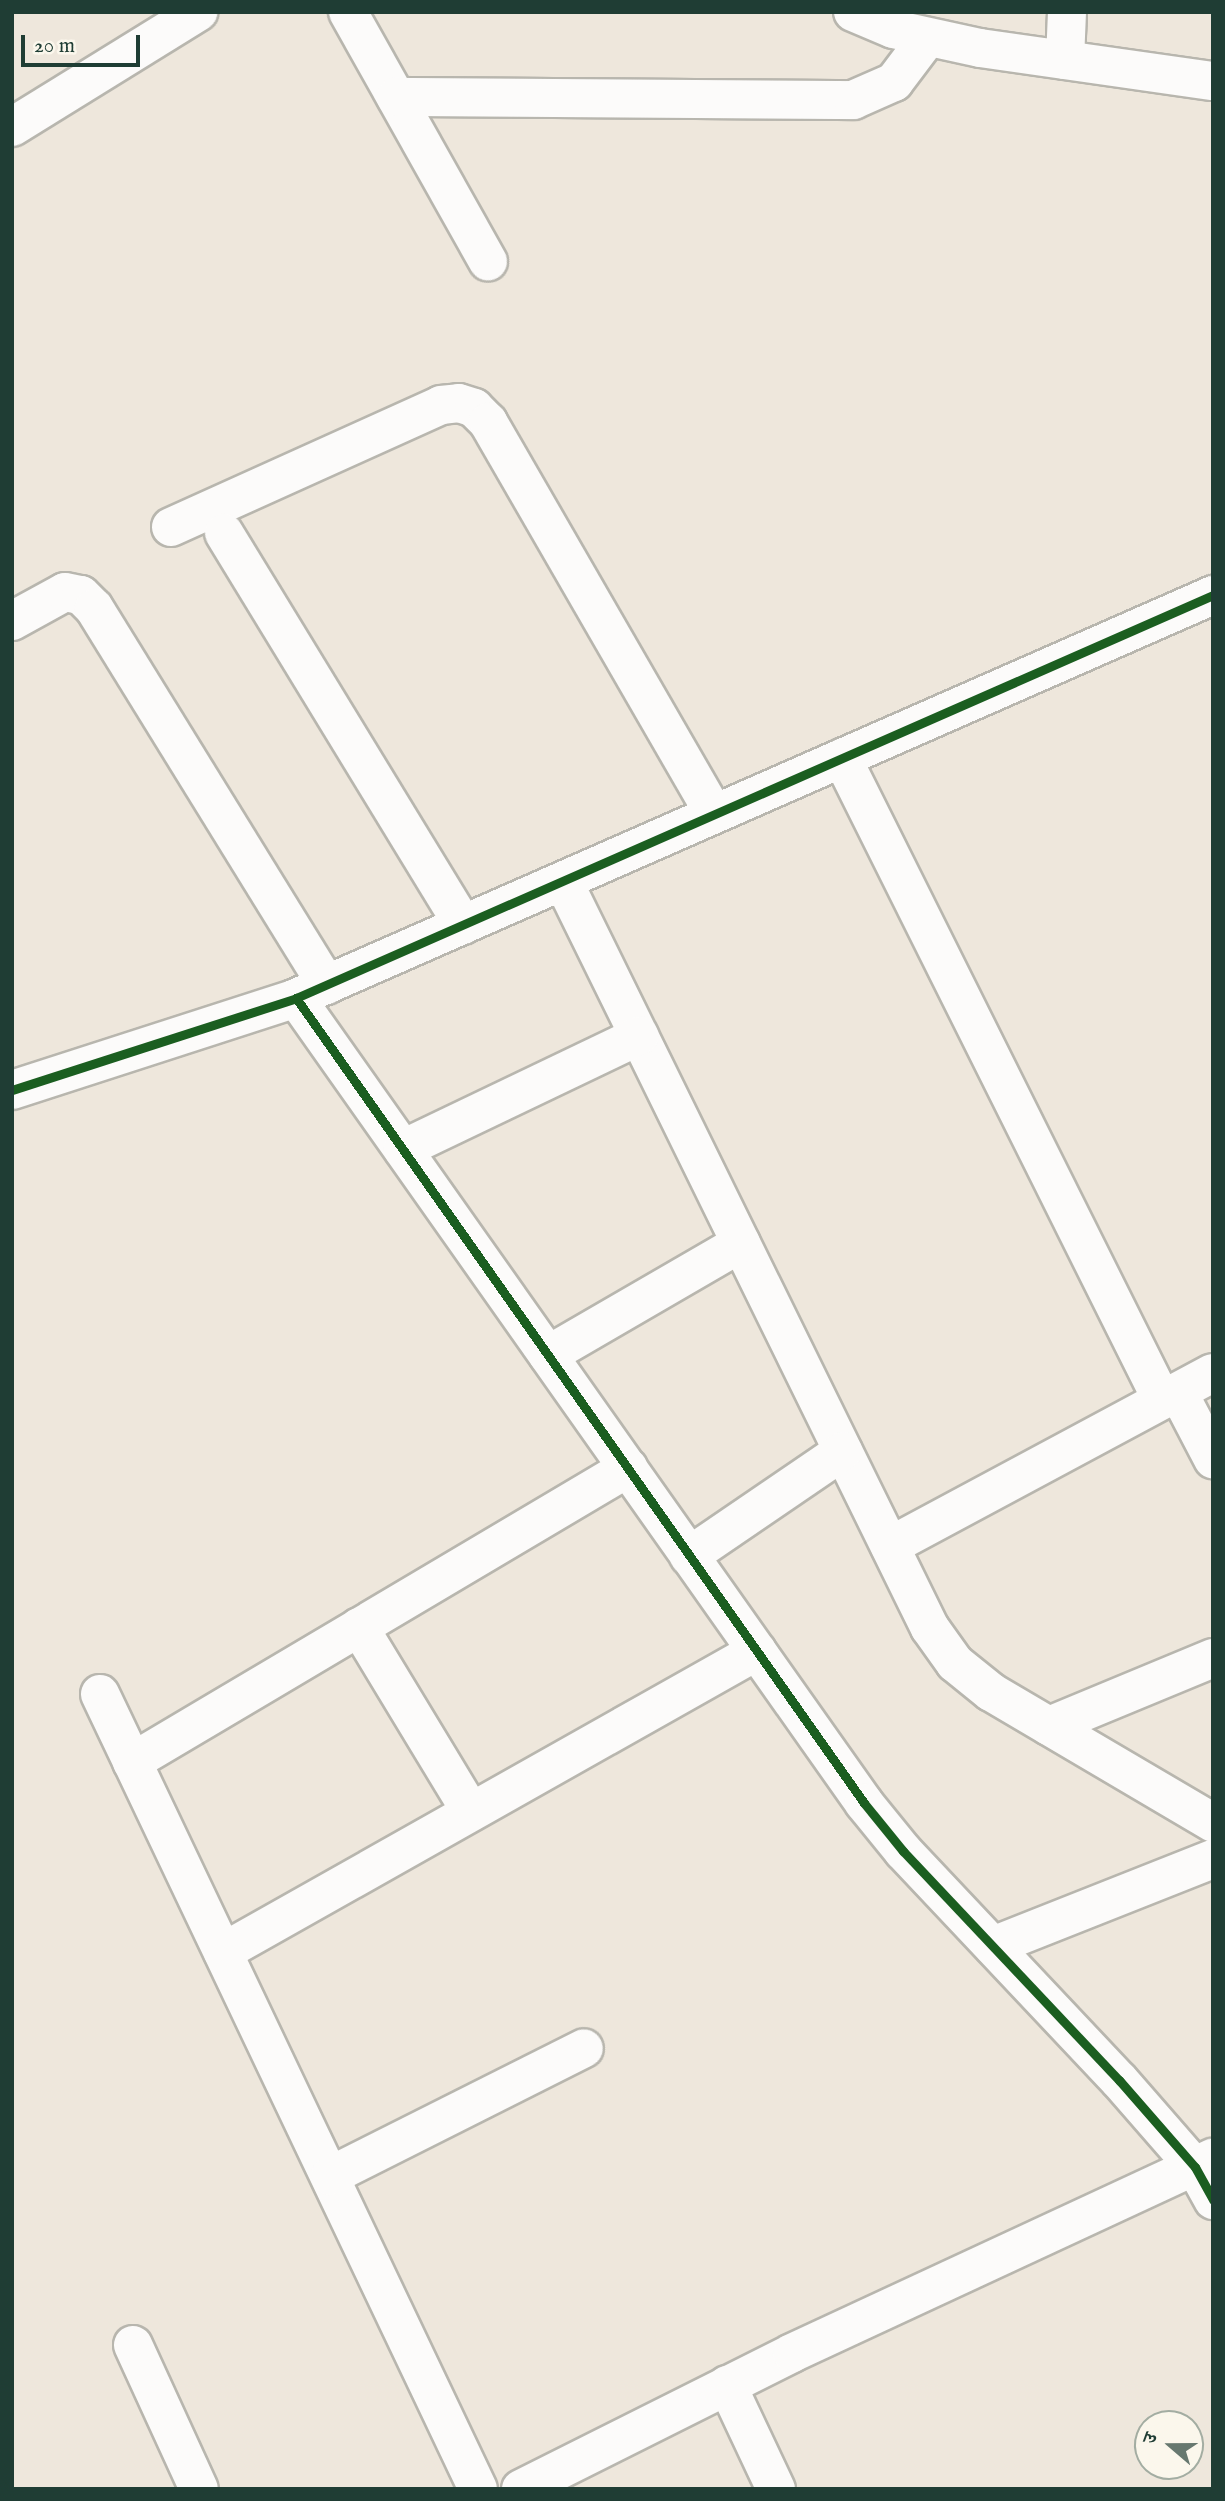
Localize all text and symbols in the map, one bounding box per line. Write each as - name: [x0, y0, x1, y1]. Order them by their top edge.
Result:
- scale bar: [24, 21, 144, 65]
- text: 20 m: [34, 33, 75, 60]
- north arrow: [1134, 2410, 1204, 2480]
- text: उ: [1138, 2430, 1164, 2447]

